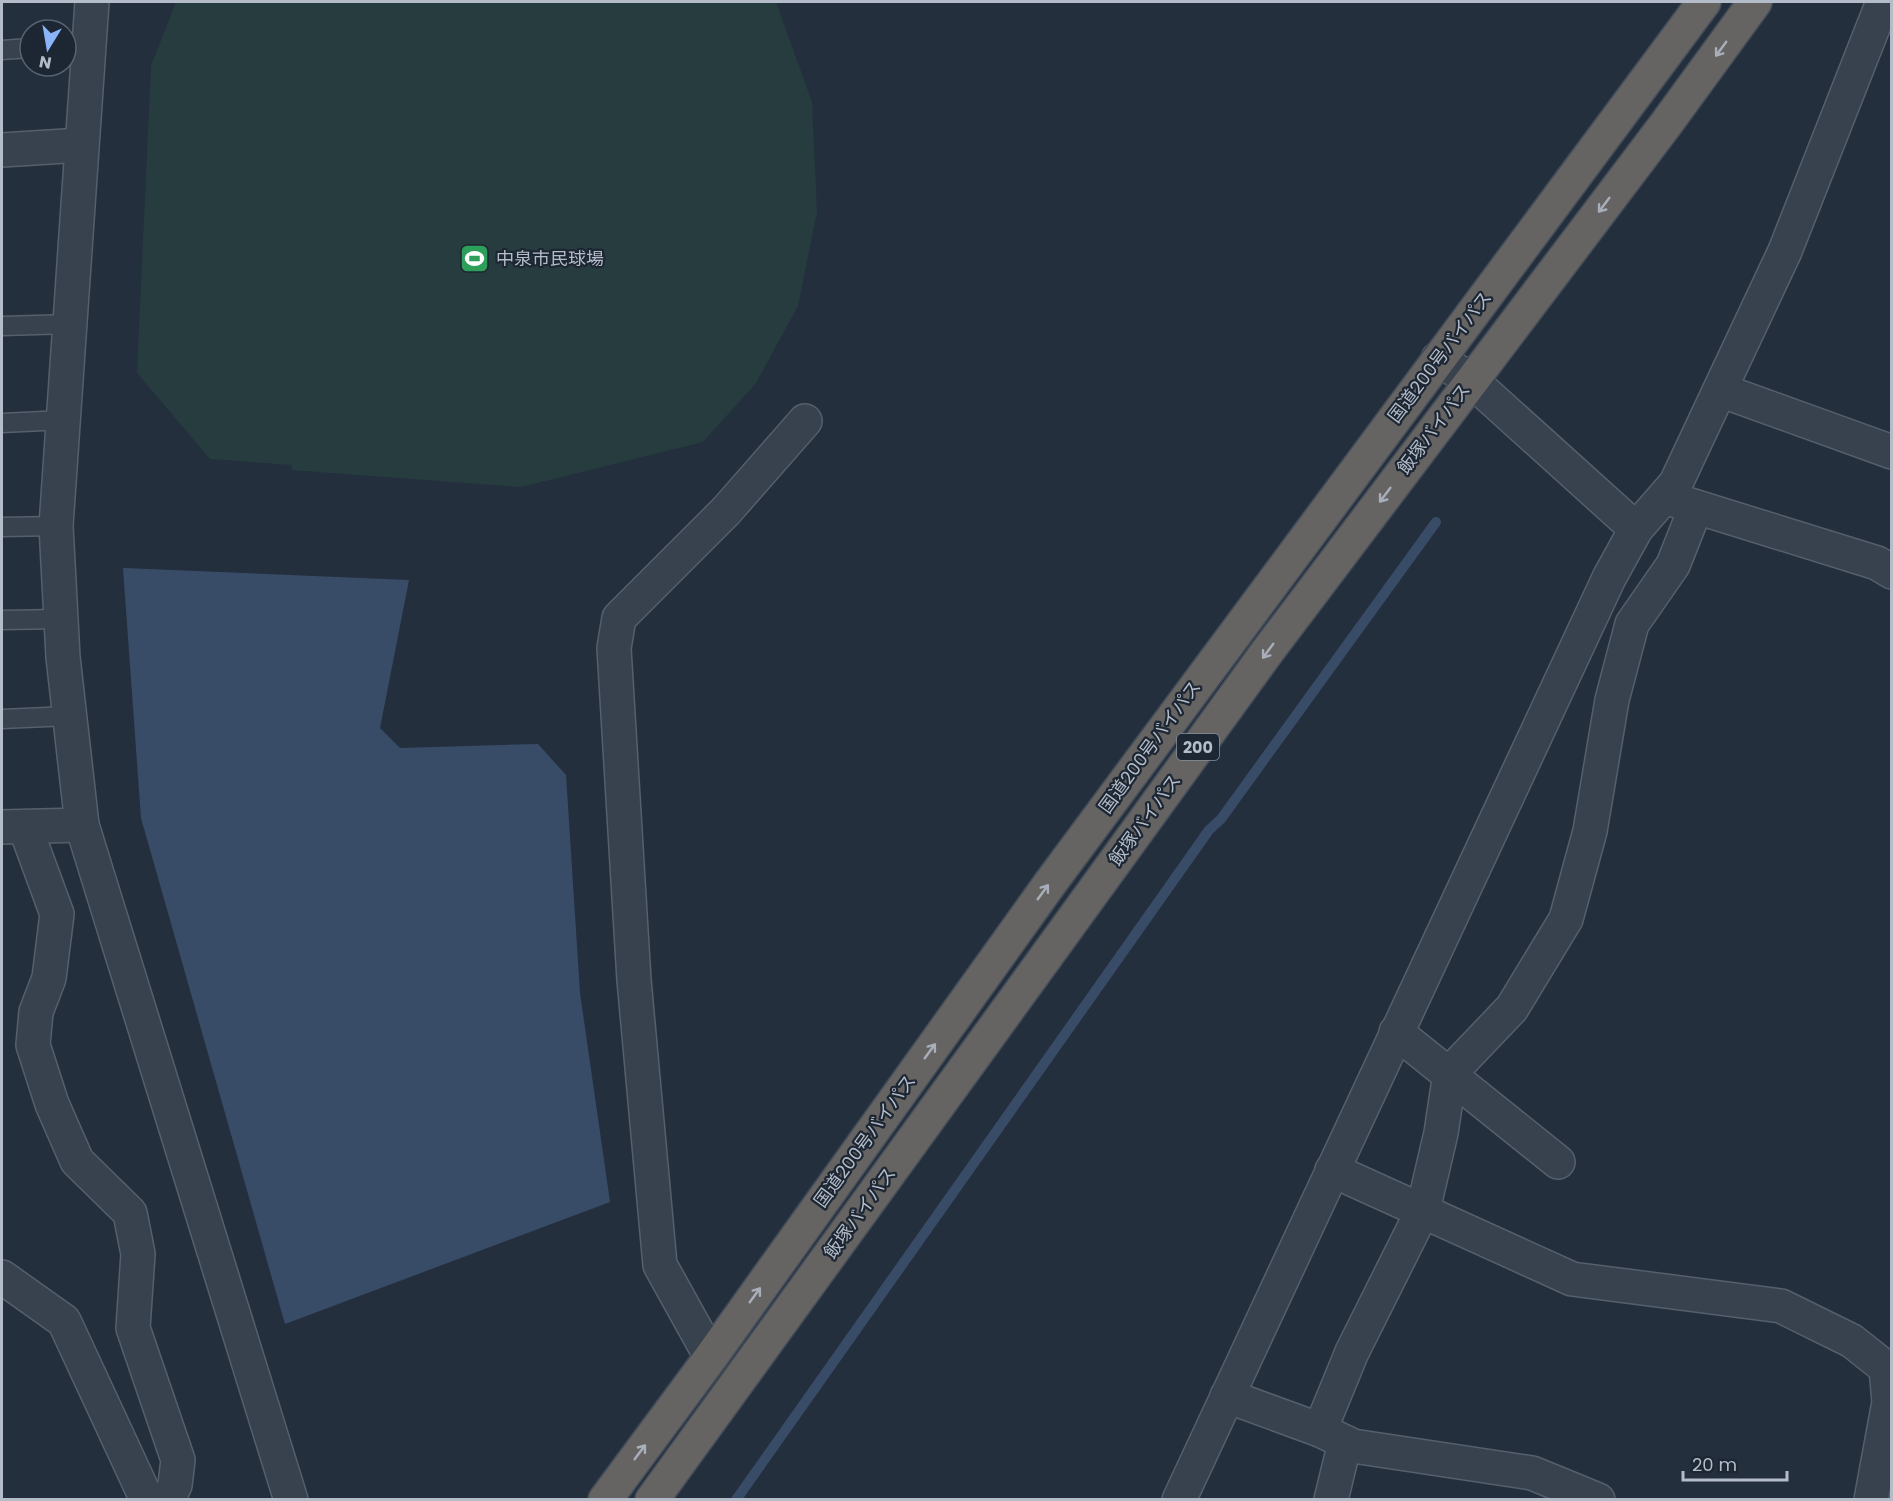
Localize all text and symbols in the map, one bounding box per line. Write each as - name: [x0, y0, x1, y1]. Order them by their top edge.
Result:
- north arrow: [18, 18, 78, 78]
- one-way arrow: [1715, 40, 1727, 56]
- text: N: [37, 50, 53, 75]
- one-way arrow: [1598, 197, 1611, 213]
- sports icon: 中泉市民球場: [459, 243, 491, 275]
- place label: 中泉市民球場: [496, 246, 604, 271]
- street label: 国道200号バイパス: [1382, 286, 1497, 428]
- street label: 飯塚バイパス: [1391, 378, 1476, 479]
- one-way arrow: [1379, 486, 1391, 502]
- one-way arrow: [1262, 642, 1274, 658]
- street label: 国道200号バイパス: [1095, 676, 1205, 818]
- road number: 200: [1177, 734, 1219, 760]
- street label: 飯塚バイパス: [1103, 769, 1186, 871]
- one-way arrow: [1037, 885, 1049, 901]
- one-way arrow: [924, 1044, 936, 1060]
- street label: 国道200号バイパス: [808, 1069, 921, 1212]
- street label: 飯塚バイパス: [818, 1162, 901, 1264]
- one-way arrow: [749, 1287, 761, 1304]
- scale bar: [1683, 1444, 1786, 1482]
- one-way arrow: [634, 1445, 646, 1461]
- text: 20 m: [1692, 1452, 1737, 1477]

